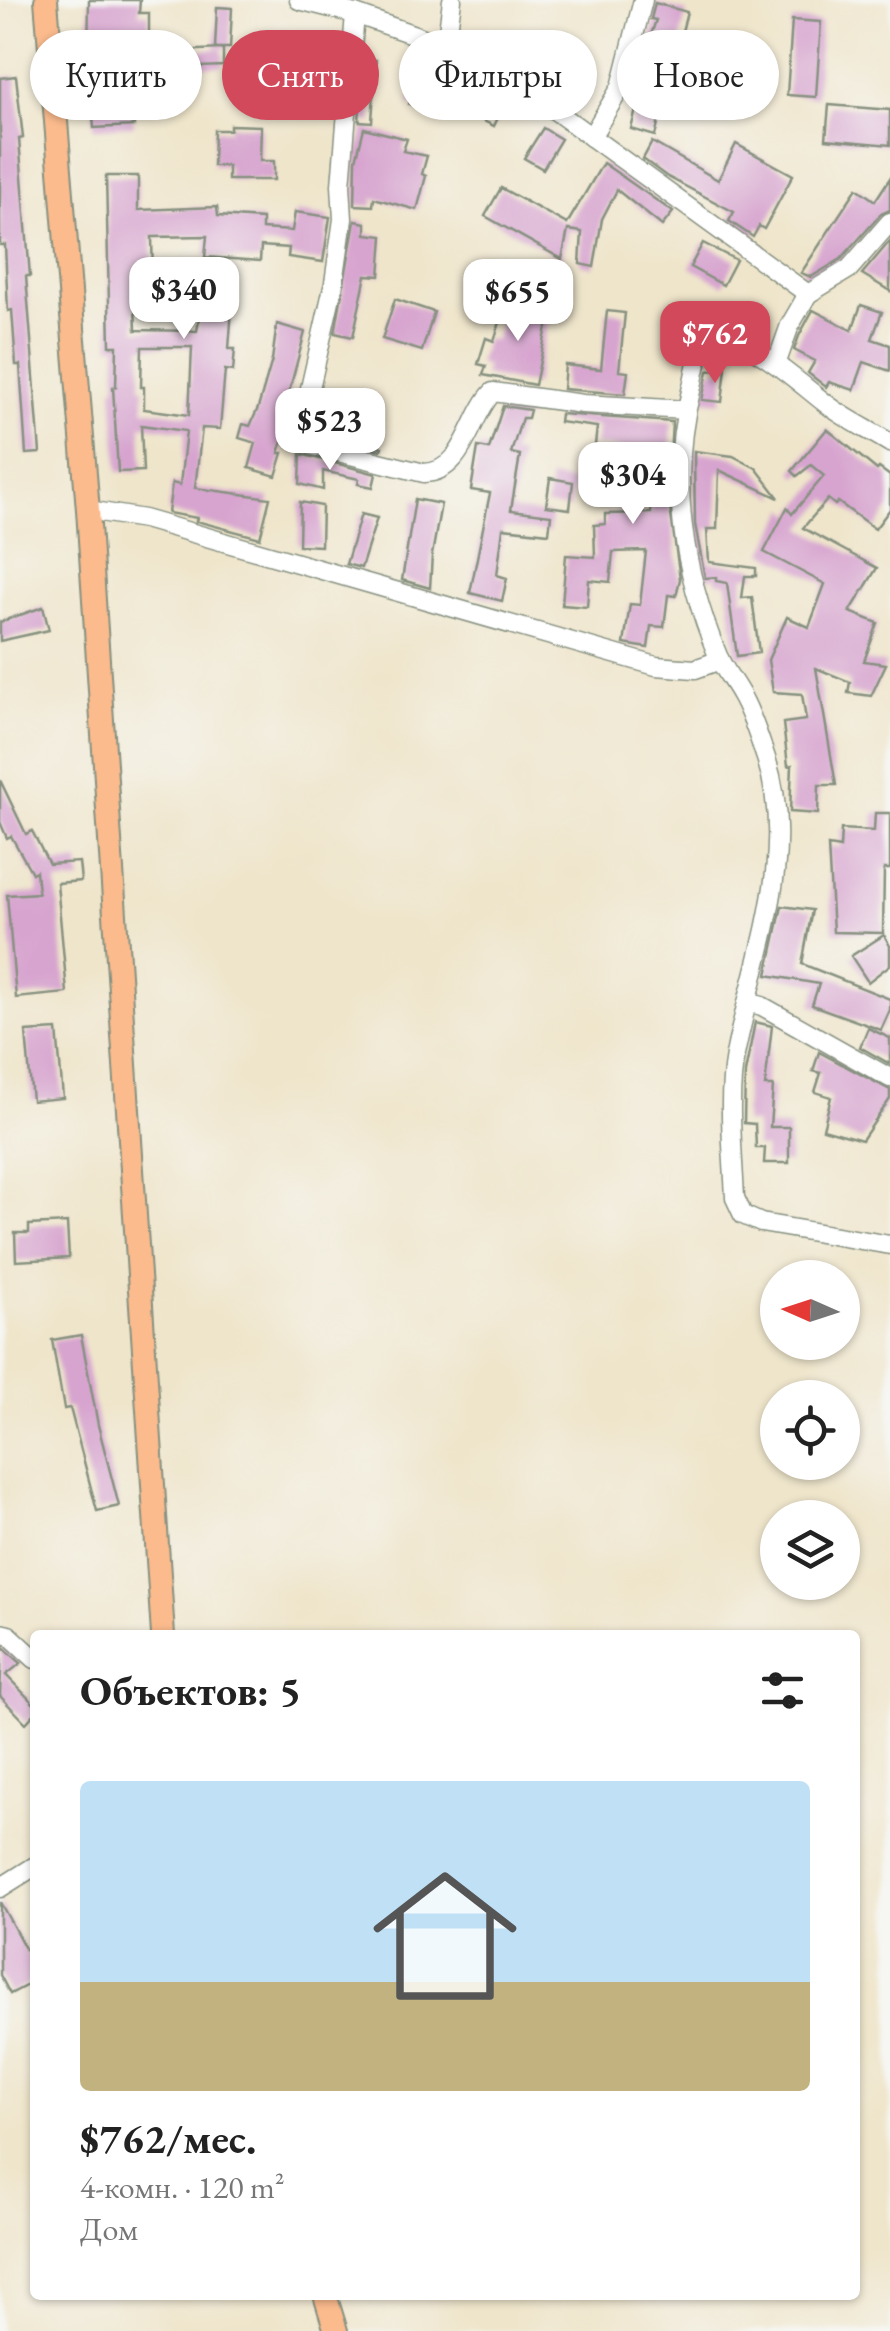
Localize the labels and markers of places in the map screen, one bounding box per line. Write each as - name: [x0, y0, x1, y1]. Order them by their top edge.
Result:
- pin: $340: [125, 257, 243, 342]
- pin: $655: [459, 259, 577, 344]
- pin: $762: [656, 301, 774, 386]
- pin: $523: [271, 388, 389, 473]
- pin: $304: [574, 442, 692, 527]

